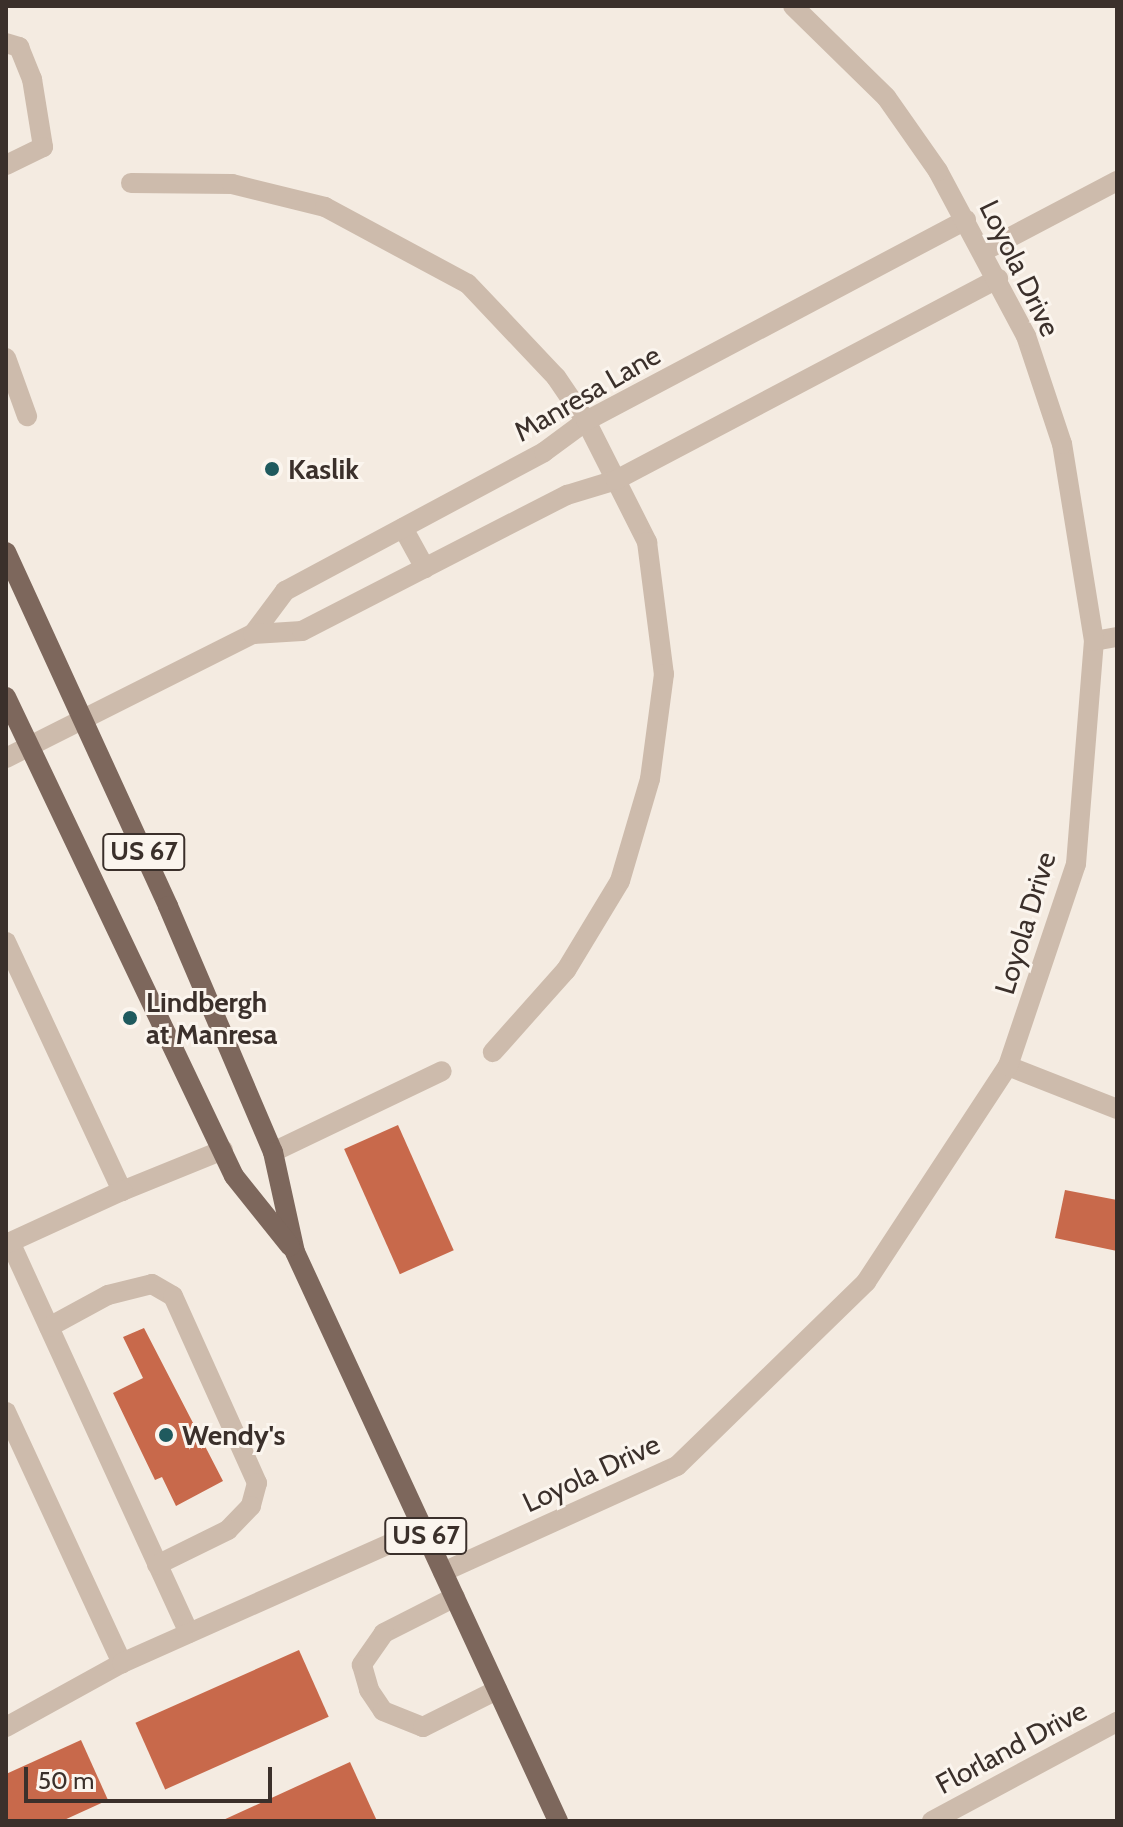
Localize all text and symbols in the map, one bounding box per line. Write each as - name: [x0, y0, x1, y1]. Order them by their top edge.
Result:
- street label: Loyola Drive: [973, 194, 1067, 342]
- street label: Manresa Lane: [508, 338, 666, 448]
- place label: Kaslik: [288, 452, 359, 486]
- marker: Kaslik: [263, 460, 281, 478]
- road number: US 67: [102, 830, 186, 874]
- street label: Loyola Drive: [987, 848, 1063, 998]
- place label: Lindbergh at Manresa: [146, 985, 277, 1051]
- marker: Lindbergh at Manresa: [121, 1009, 139, 1027]
- place label: Wendy's: [182, 1418, 285, 1452]
- marker: Wendy's: [157, 1426, 175, 1444]
- street label: Loyola Drive: [517, 1427, 665, 1519]
- road number: US 67: [384, 1514, 468, 1558]
- street label: Florland Drive: [930, 1693, 1092, 1801]
- scale bar: [28, 1751, 276, 1801]
- text: 50 m: [38, 1766, 94, 1795]

